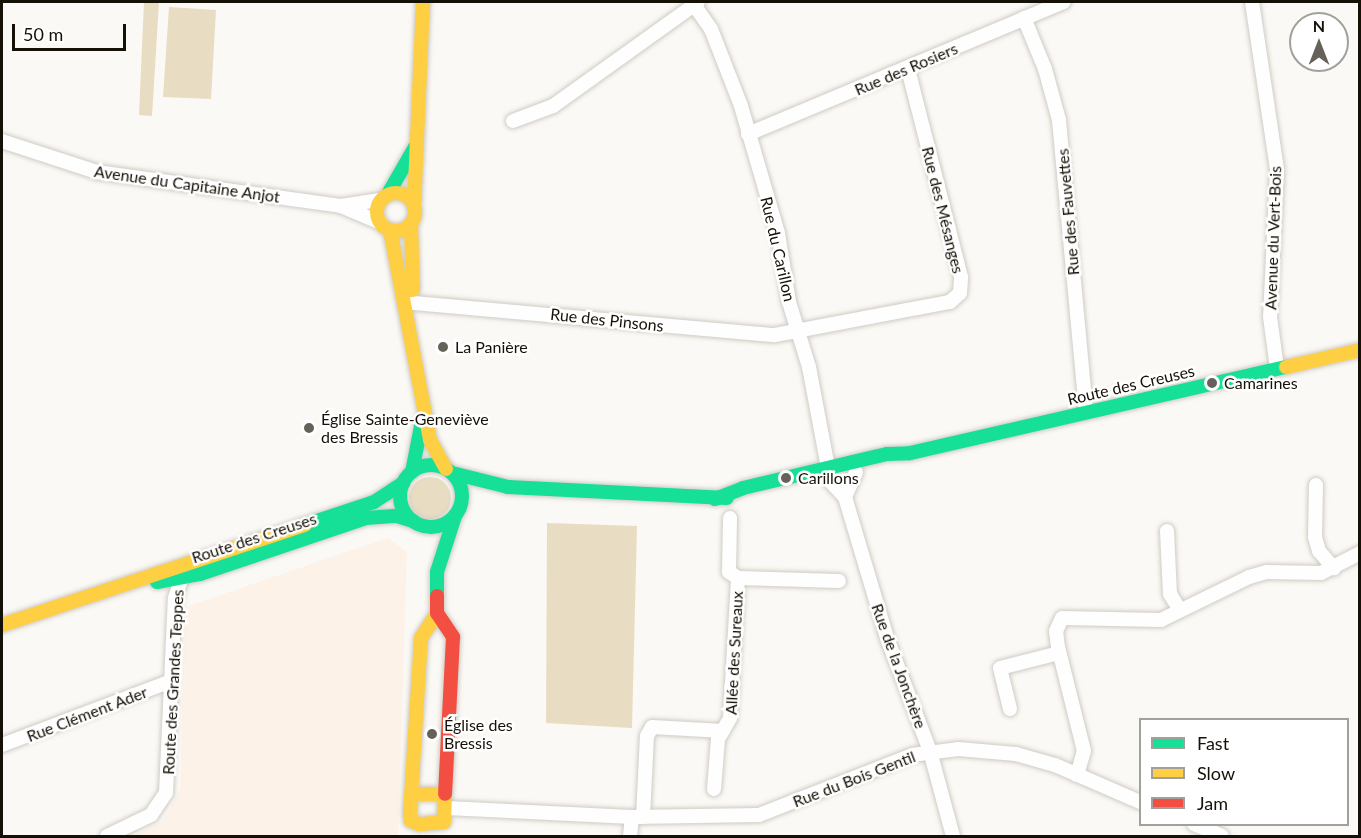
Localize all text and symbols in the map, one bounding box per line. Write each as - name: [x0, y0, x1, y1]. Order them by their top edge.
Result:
- scale bar: [15, 12, 129, 50]
- north arrow: [1289, 12, 1349, 72]
- text: N: [1313, 16, 1325, 35]
- text: 50 m: [23, 23, 63, 45]
- street label: Rue des Rosiers: [852, 39, 960, 99]
- street label: Rue des Mésanges: [918, 145, 968, 275]
- street label: Rue des Fauvettes: [1053, 148, 1083, 276]
- street label: Avenue du Capitaine Anjot: [93, 161, 281, 207]
- street label: Avenue du Vert-Bois: [1261, 165, 1285, 311]
- street label: Rue du Carillon: [757, 195, 799, 303]
- street label: Rue des Pinsons: [549, 305, 665, 335]
- place label: La Panière: [455, 337, 528, 357]
- marker: La Panière: [436, 340, 450, 354]
- street label: Route des Creuses: [1066, 361, 1196, 409]
- place label: Camarines: [1224, 373, 1298, 393]
- marker: Camarines: [1205, 376, 1219, 390]
- place label: Église Sainte-Geneviève des Bressis: [321, 409, 489, 447]
- marker: Église Sainte-Geneviève des Bressis: [302, 421, 316, 435]
- place label: Carillons: [798, 468, 859, 488]
- marker: Carillons: [779, 471, 793, 485]
- street label: Route des Creuses: [189, 509, 319, 567]
- street label: Route des Grandes Teppes: [159, 589, 187, 775]
- street label: Allée des Sureaux: [721, 591, 747, 715]
- street label: Rue de la Jonchère: [867, 601, 931, 731]
- street label: Rue Clément Ader: [24, 682, 150, 746]
- place label: Église des Bressis: [444, 715, 513, 753]
- legend: [1139, 718, 1349, 826]
- marker: Église des Bressis: [425, 727, 439, 741]
- text: Fast: [1197, 732, 1229, 754]
- street label: Rue du Bois Gentil: [790, 747, 918, 811]
- text: Slow: [1197, 762, 1235, 784]
- text: Jam: [1197, 792, 1228, 814]

